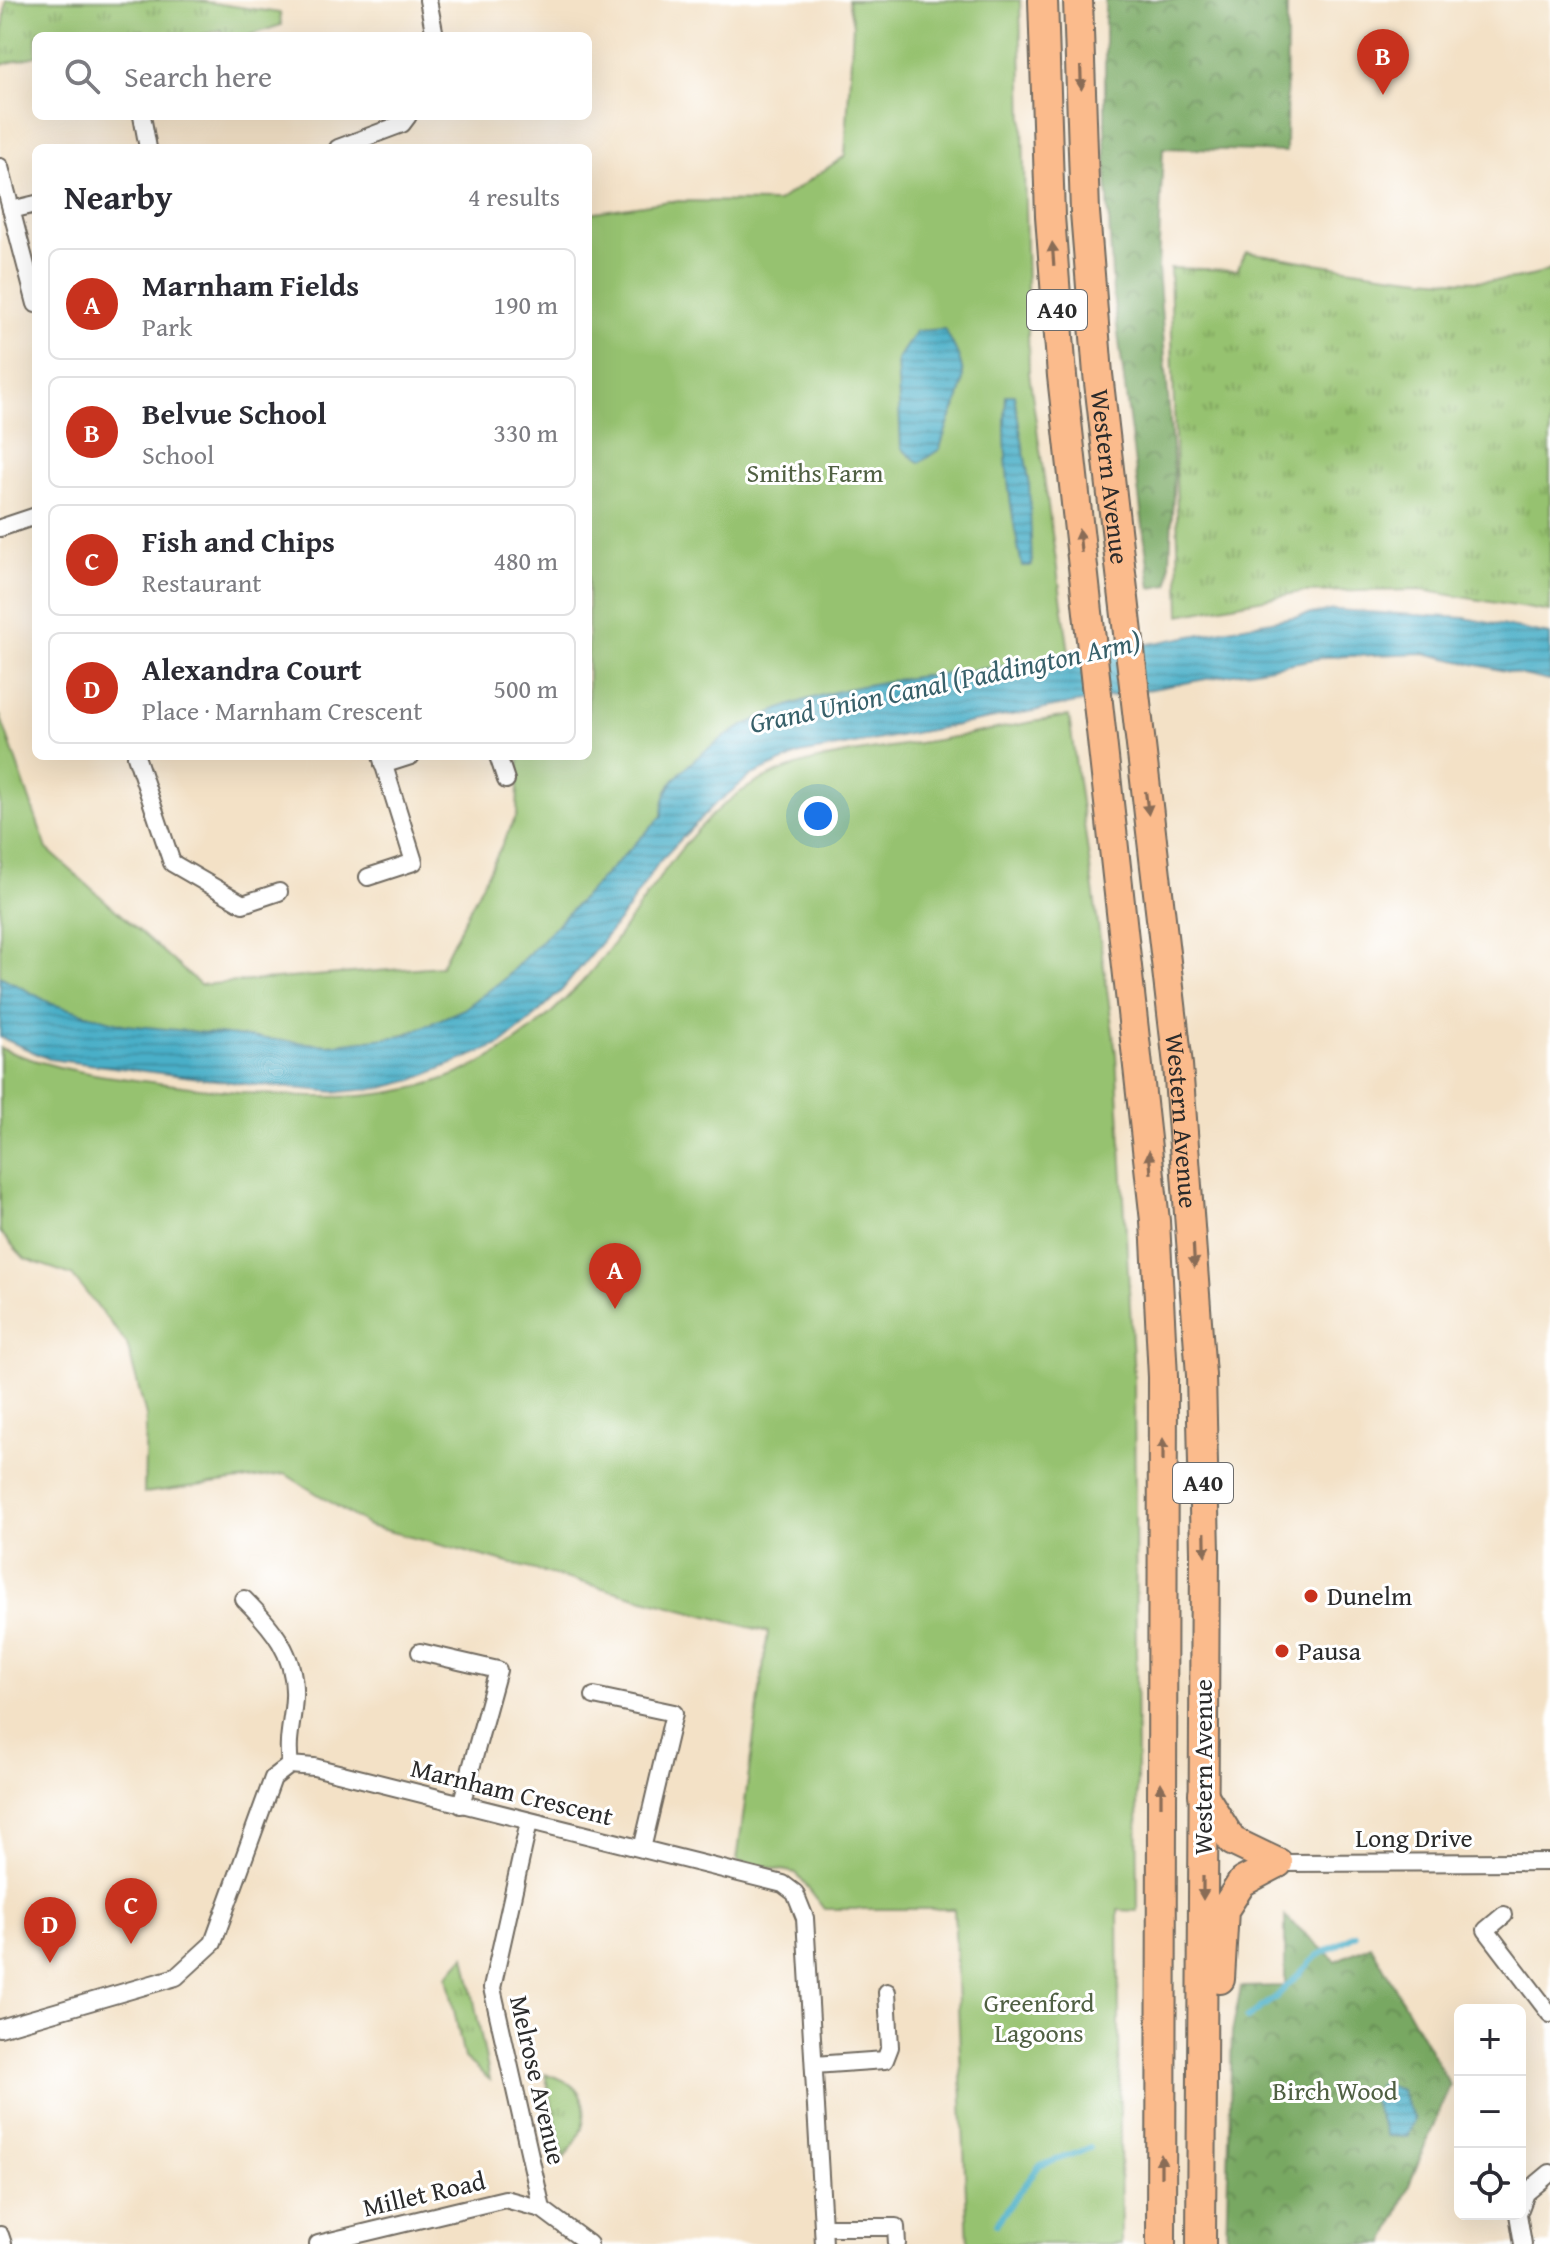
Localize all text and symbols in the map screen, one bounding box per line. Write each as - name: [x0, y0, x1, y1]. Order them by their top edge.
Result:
- pin: B: [1357, 29, 1409, 95]
- search box: [32, 32, 592, 120]
- icon: search: [60, 54, 104, 98]
- text: Search here: [124, 54, 272, 98]
- one-way arrow: [1074, 66, 1087, 91]
- text: Nearby: [64, 172, 173, 221]
- text: 4 results: [468, 177, 560, 216]
- one-way arrow: [1046, 241, 1059, 266]
- text: Marnham Fields: [142, 263, 359, 307]
- text: A: [84, 285, 100, 324]
- text: 190 m: [493, 285, 558, 324]
- road number: A40: [1027, 290, 1087, 330]
- text: Park: [142, 307, 192, 346]
- street label: Western Avenue: [1081, 387, 1140, 566]
- text: Belvue School: [142, 391, 327, 435]
- text: B: [84, 413, 100, 452]
- text: 330 m: [493, 413, 558, 452]
- text: School: [142, 435, 214, 474]
- park label: Smiths Farm: [747, 453, 883, 492]
- text: Fish and Chips: [142, 519, 335, 563]
- one-way arrow: [1073, 528, 1086, 553]
- text: C: [85, 541, 99, 580]
- text: 480 m: [493, 541, 558, 580]
- text: Restaurant: [142, 563, 262, 602]
- water label: Grand Union Canal (Paddington Arm): [746, 620, 1144, 743]
- text: Alexandra Court: [142, 647, 362, 691]
- text: D: [84, 669, 100, 708]
- text: 500 m: [493, 669, 558, 708]
- text: Place · Marnham Crescent: [142, 691, 422, 730]
- one-way arrow: [1141, 791, 1154, 816]
- your location: [798, 796, 838, 836]
- street label: Western Avenue: [1155, 1031, 1209, 1210]
- one-way arrow: [1143, 1150, 1156, 1175]
- pin: A: [589, 1243, 641, 1309]
- one-way arrow: [1188, 1244, 1201, 1269]
- one-way arrow: [1157, 1437, 1169, 1462]
- road number: A40: [1173, 1463, 1233, 1503]
- one-way arrow: [1198, 1532, 1211, 1557]
- place label: Dunelm: [1327, 1576, 1412, 1615]
- marker: Dunelm: [1302, 1587, 1320, 1605]
- place label: Pausa: [1298, 1631, 1362, 1670]
- marker: Pausa: [1273, 1642, 1291, 1660]
- street label: Western Avenue: [1183, 1679, 1222, 1855]
- street label: Marnham Crescent: [407, 1748, 617, 1836]
- one-way arrow: [1155, 1781, 1167, 1806]
- street label: Long Drive: [1355, 1818, 1473, 1857]
- one-way arrow: [1197, 1876, 1209, 1901]
- pin: C: [105, 1878, 157, 1944]
- pin: D: [24, 1897, 76, 1963]
- park label: Greenford Lagoons: [984, 1983, 1094, 2052]
- street label: Melrose Avenue: [500, 1991, 577, 2168]
- map controls: [1454, 2004, 1526, 2220]
- button: +: [1454, 2004, 1526, 2076]
- park label: Birch Wood: [1272, 2071, 1398, 2110]
- button: −: [1454, 2076, 1526, 2148]
- button: locate: [1454, 2148, 1526, 2220]
- one-way arrow: [1155, 2153, 1167, 2178]
- street label: Millet Road: [359, 2160, 489, 2227]

